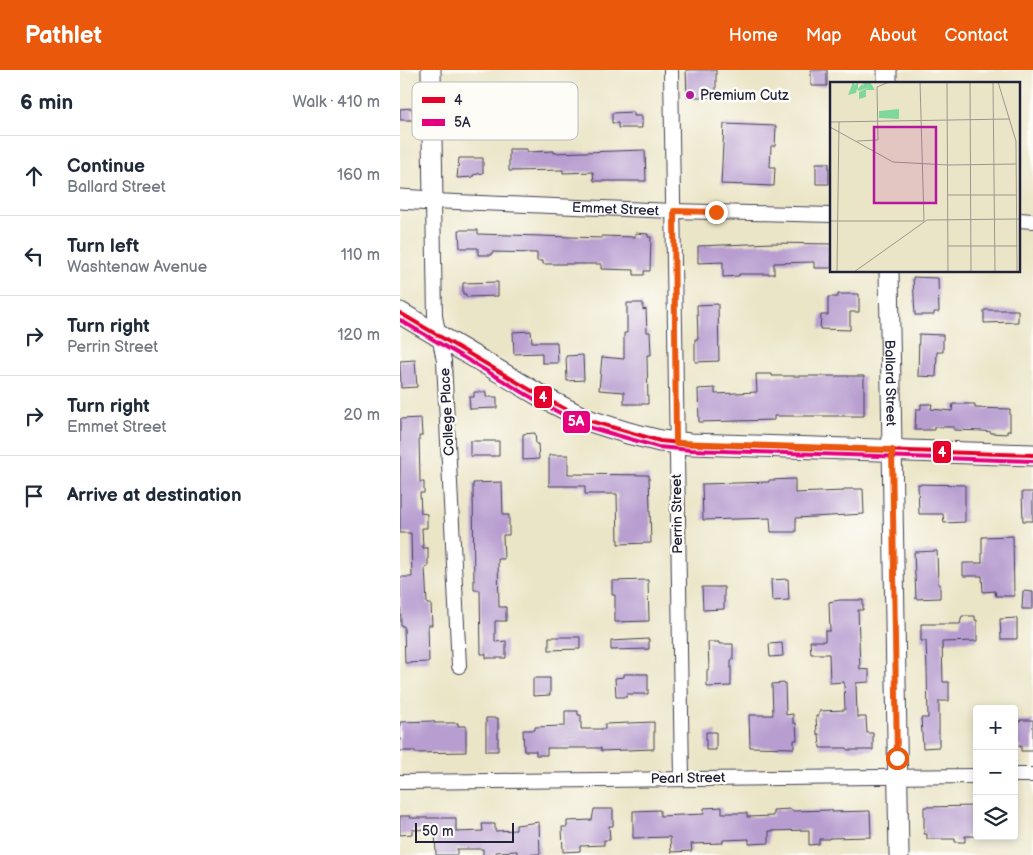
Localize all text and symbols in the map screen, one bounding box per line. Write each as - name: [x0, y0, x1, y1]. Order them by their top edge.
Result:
- text: Pathlet: [25, 21, 102, 50]
- text: Home: [729, 25, 778, 46]
- text: Map: [806, 25, 842, 46]
- text: About: [870, 25, 917, 46]
- text: Contact: [945, 25, 1008, 46]
- legend: [412, 82, 578, 140]
- inset map: [830, 82, 1020, 272]
- place label: Premium Cutz: [700, 87, 789, 104]
- marker: Premium Cutz: [684, 89, 696, 101]
- text: 6 min: [20, 90, 73, 115]
- text: 4: [454, 92, 463, 109]
- text: Walk · 410 m: [293, 93, 380, 112]
- text: 5A: [454, 114, 471, 131]
- text: Continue: [67, 155, 145, 178]
- icon: ahead: [20, 162, 48, 190]
- text: 160 m: [337, 166, 380, 185]
- text: Ballard Street: [67, 178, 166, 197]
- street label: Emmet Street: [572, 198, 660, 219]
- route end: [705, 201, 728, 224]
- text: Turn left: [67, 235, 139, 258]
- icon: left: [20, 242, 48, 270]
- text: 110 m: [341, 246, 380, 265]
- text: Washtenaw Avenue: [67, 258, 207, 277]
- text: Turn right: [67, 315, 150, 338]
- icon: right: [20, 322, 48, 350]
- text: 120 m: [337, 326, 380, 345]
- text: Perrin Street: [67, 338, 158, 357]
- street label: Ballard Street: [882, 340, 900, 427]
- street label: College Place: [436, 368, 458, 456]
- line badge: 4: [533, 385, 553, 409]
- text: 4: [539, 389, 548, 406]
- text: Turn right: [67, 395, 150, 418]
- icon: right: [20, 402, 48, 430]
- text: 20 m: [344, 406, 380, 425]
- line badge: 5A: [562, 410, 591, 434]
- text: 5A: [568, 413, 585, 430]
- text: Emmet Street: [67, 418, 166, 437]
- line badge: 4: [932, 440, 952, 464]
- text: 4: [938, 444, 947, 461]
- street label: Perrin Street: [668, 473, 686, 554]
- icon: arrive: [20, 482, 48, 510]
- text: Arrive at destination: [67, 484, 242, 507]
- map controls: [973, 705, 1018, 840]
- button: +: [973, 705, 1018, 750]
- route start: [886, 747, 909, 770]
- button: −: [973, 750, 1018, 795]
- street label: Pearl Street: [651, 769, 726, 787]
- button: layers: [973, 795, 1018, 840]
- scale bar: [415, 820, 514, 843]
- text: 50 m: [422, 823, 454, 840]

